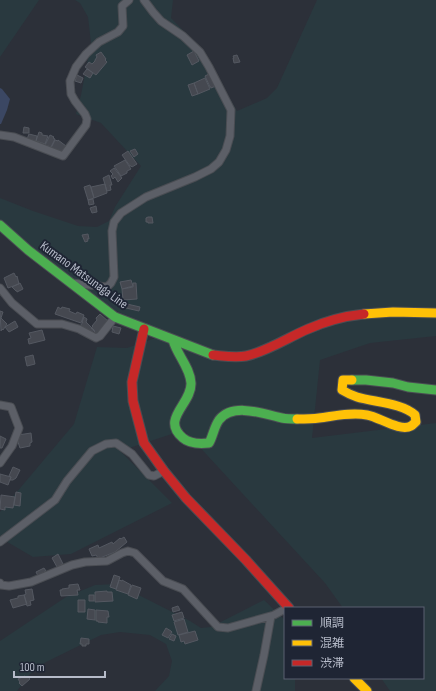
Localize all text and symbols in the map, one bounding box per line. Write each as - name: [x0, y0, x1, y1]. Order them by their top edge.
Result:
- street label: Kumano Matsunaga Line: [37, 238, 131, 312]
- legend: [284, 607, 424, 679]
- text: 順調: [320, 616, 344, 631]
- text: 混雑: [320, 636, 344, 651]
- scale bar: [14, 653, 105, 679]
- text: 渋滞: [320, 656, 344, 671]
- text: 100 m: [20, 660, 45, 675]

